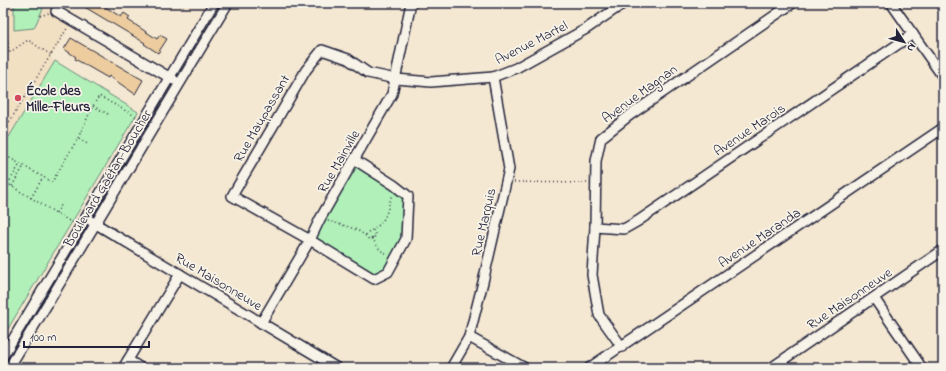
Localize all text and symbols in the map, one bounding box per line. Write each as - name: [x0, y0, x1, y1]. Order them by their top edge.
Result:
- street label: Avenue Martel: [492, 16, 572, 71]
- north arrow: [884, 22, 924, 62]
- text: N: [903, 40, 920, 55]
- street label: Avenue Magnan: [598, 59, 683, 130]
- street label: Rue Maupassant: [229, 71, 296, 166]
- place label: École des Mille-Fleurs: [26, 81, 90, 118]
- marker: École des Mille-Fleurs: [13, 93, 23, 103]
- street label: Avenue Marois: [710, 98, 790, 162]
- street label: Boulevard Gaétan-Boucher: [58, 105, 158, 252]
- street label: Rue Mainville: [313, 126, 366, 197]
- street label: Rue Marquis: [466, 186, 502, 258]
- street label: Avenue Maranda: [714, 203, 805, 274]
- street label: Rue Maisonneuve: [171, 248, 267, 317]
- street label: Rue Maisonneuve: [803, 263, 897, 336]
- scale bar: [24, 323, 149, 349]
- text: 100 m: [30, 329, 57, 347]

